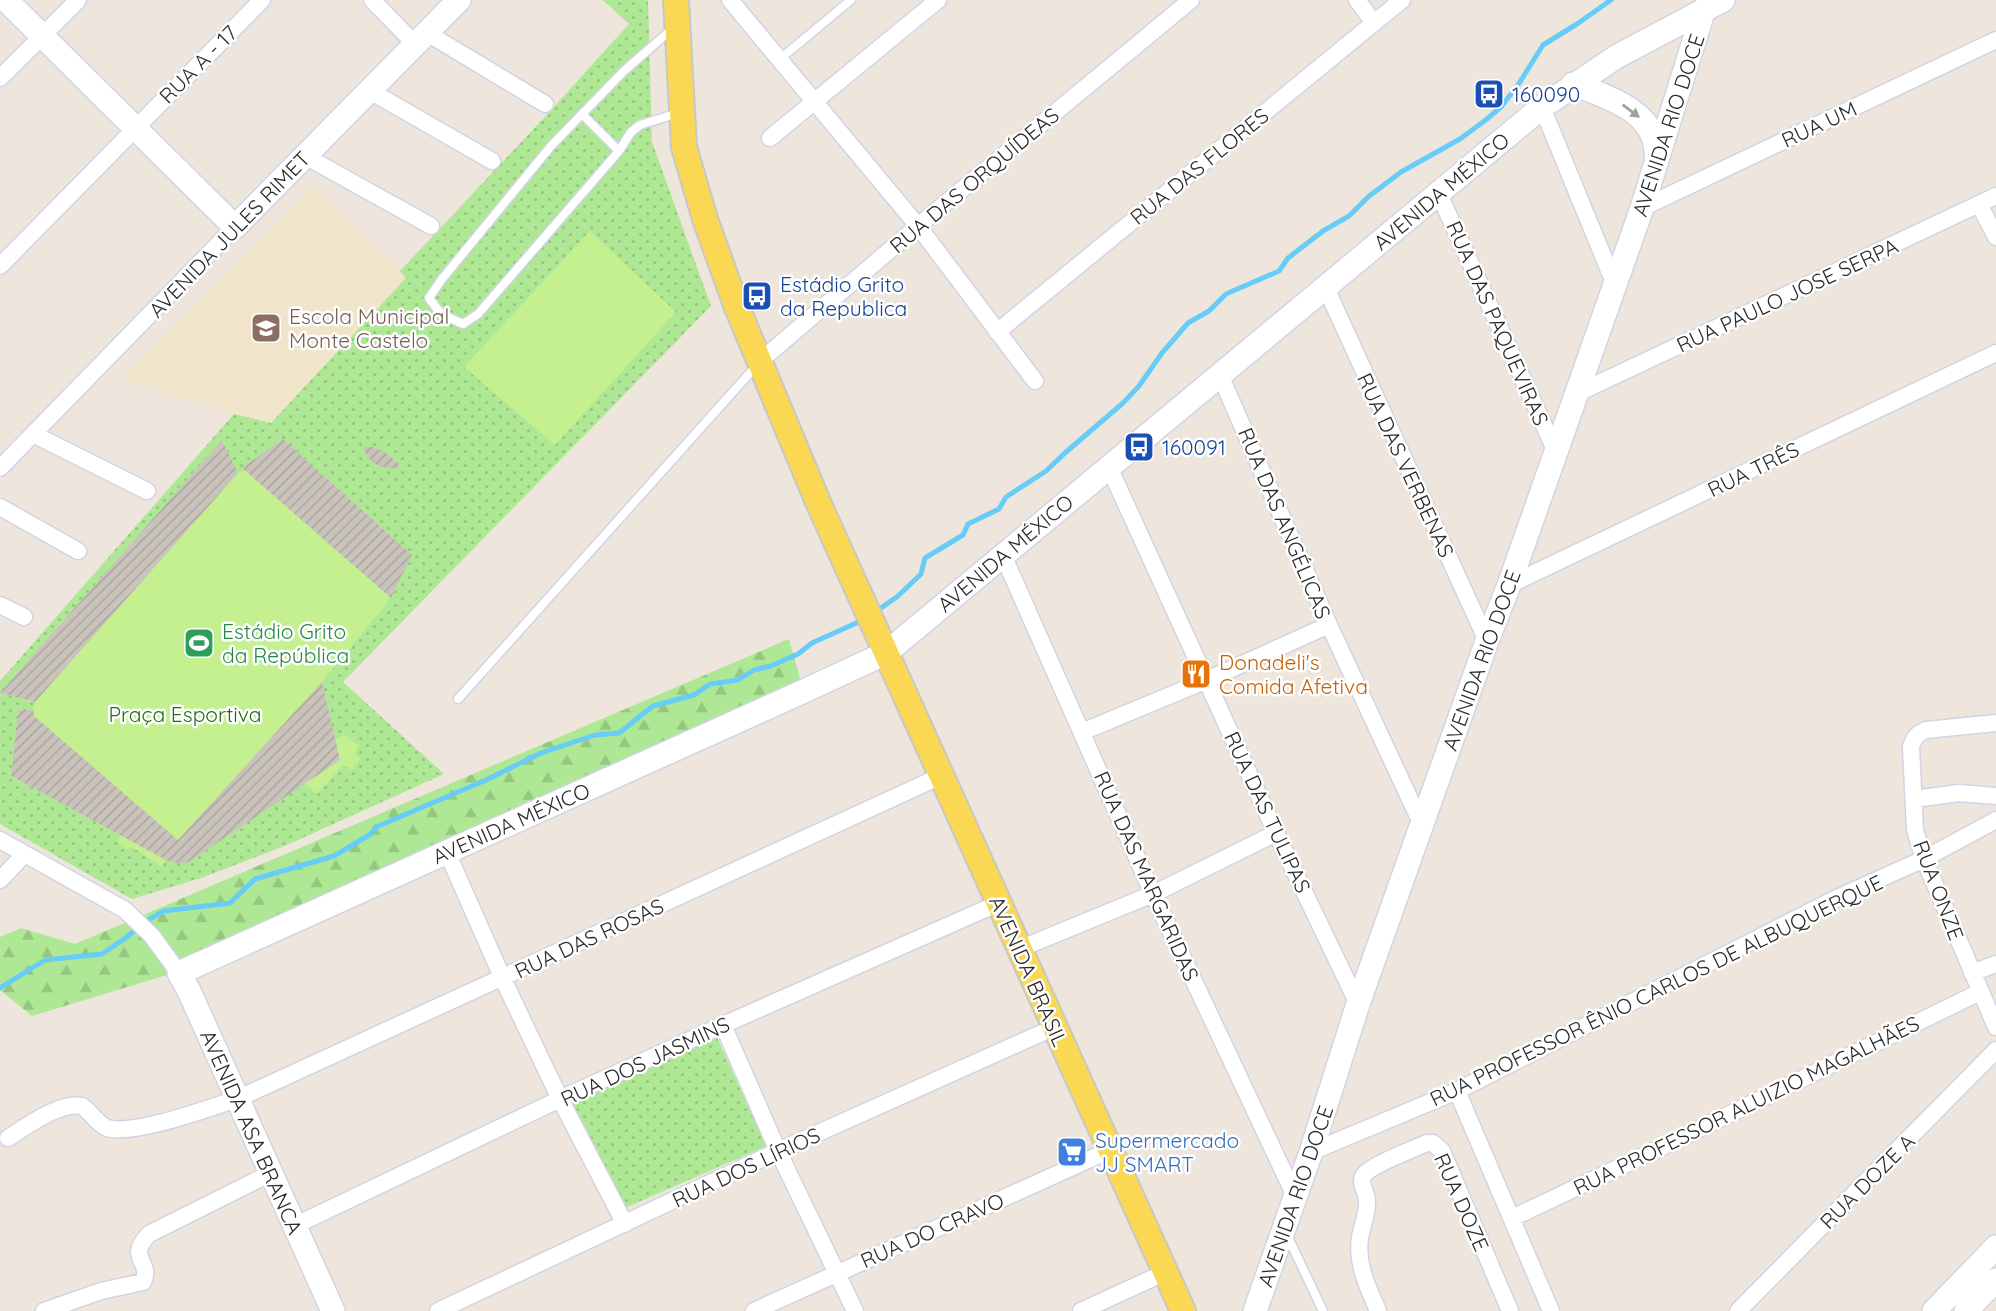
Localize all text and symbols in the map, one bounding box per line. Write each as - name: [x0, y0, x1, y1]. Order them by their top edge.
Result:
- street label: RUA A - 17: [154, 19, 243, 108]
- street label: AVENIDA RIO DOCE: [1626, 30, 1710, 220]
- bus stop icon: 160090: [1472, 77, 1506, 111]
- place label: 160090: [1512, 81, 1580, 107]
- street label: RUA UM: [1777, 95, 1861, 153]
- street label: RUA DAS ORQUÍDEAS: [884, 102, 1064, 258]
- street label: RUA DAS FLORES: [1124, 102, 1274, 230]
- one-way arrow: [1621, 104, 1639, 119]
- street label: AVENIDA MÉXICO: [1368, 127, 1514, 255]
- street label: AVENIDA JULES RIMET: [143, 145, 315, 323]
- street label: RUA DAS PAQUEVIRAS: [1441, 217, 1555, 429]
- street label: RUA PAULO JOSE SERPA: [1672, 232, 1902, 358]
- place label: Estádio Grito da Republica: [780, 271, 907, 321]
- bus stop icon: Estádio Grito da Republica: [740, 279, 774, 313]
- place label: Escola Municipal Monte Castelo: [289, 303, 449, 353]
- school or university icon: Escola Municipal Monte Castelo: [249, 311, 283, 345]
- street label: RUA DAS VERBENAS: [1352, 369, 1460, 561]
- street label: RUA DAS ANGÉLICAS: [1233, 424, 1337, 622]
- bus stop icon: 160091: [1122, 430, 1156, 464]
- place label: 160091: [1162, 434, 1226, 460]
- street label: RUA TRÊS: [1703, 436, 1803, 502]
- street label: AVENIDA MÉXICO: [932, 489, 1078, 617]
- street label: AVENIDA RIO DOCE: [1436, 566, 1526, 754]
- place label: Estádio Grito da República: [222, 618, 349, 668]
- sports icon: Estádio Grito da República: [182, 626, 216, 660]
- place label: Donadeli's Comida Afetiva: [1219, 649, 1368, 699]
- restaurant icon: Donadeli's Comida Afetiva: [1179, 657, 1213, 691]
- park label: Praça Esportiva: [108, 701, 262, 727]
- street label: RUA DAS TULIPAS: [1219, 727, 1317, 897]
- street label: RUA DAS MARGARIDAS: [1089, 767, 1205, 985]
- street label: AVENIDA MÉXICO: [428, 777, 594, 869]
- street label: RUA ONZE: [1908, 836, 1970, 944]
- street label: RUA PROFESSOR ÊNIO CARLOS DE ALBUQUERQUE: [1425, 869, 1887, 1111]
- street label: RUA DAS ROSAS: [510, 892, 668, 984]
- street label: AVENIDA BRASIL: [984, 892, 1074, 1050]
- street label: RUA DOS JASMINS: [556, 1010, 734, 1112]
- street label: RUA PROFESSOR ALUIZIO MAGALHÃES: [1569, 1010, 1923, 1200]
- street label: AVENIDA ASA BRANCA: [195, 1026, 309, 1238]
- street label: AVENIDA RIO DOCE: [1252, 1102, 1338, 1290]
- street label: RUA DOS LÍRIOS: [668, 1121, 824, 1213]
- place label: Supermercado JJ SMART: [1095, 1127, 1239, 1177]
- street label: RUA DOZE A: [1814, 1128, 1920, 1234]
- supermarket icon: Supermercado JJ SMART: [1055, 1135, 1089, 1169]
- street label: RUA DOZE: [1429, 1149, 1495, 1255]
- street label: RUA DO CRAVO: [856, 1187, 1008, 1273]

